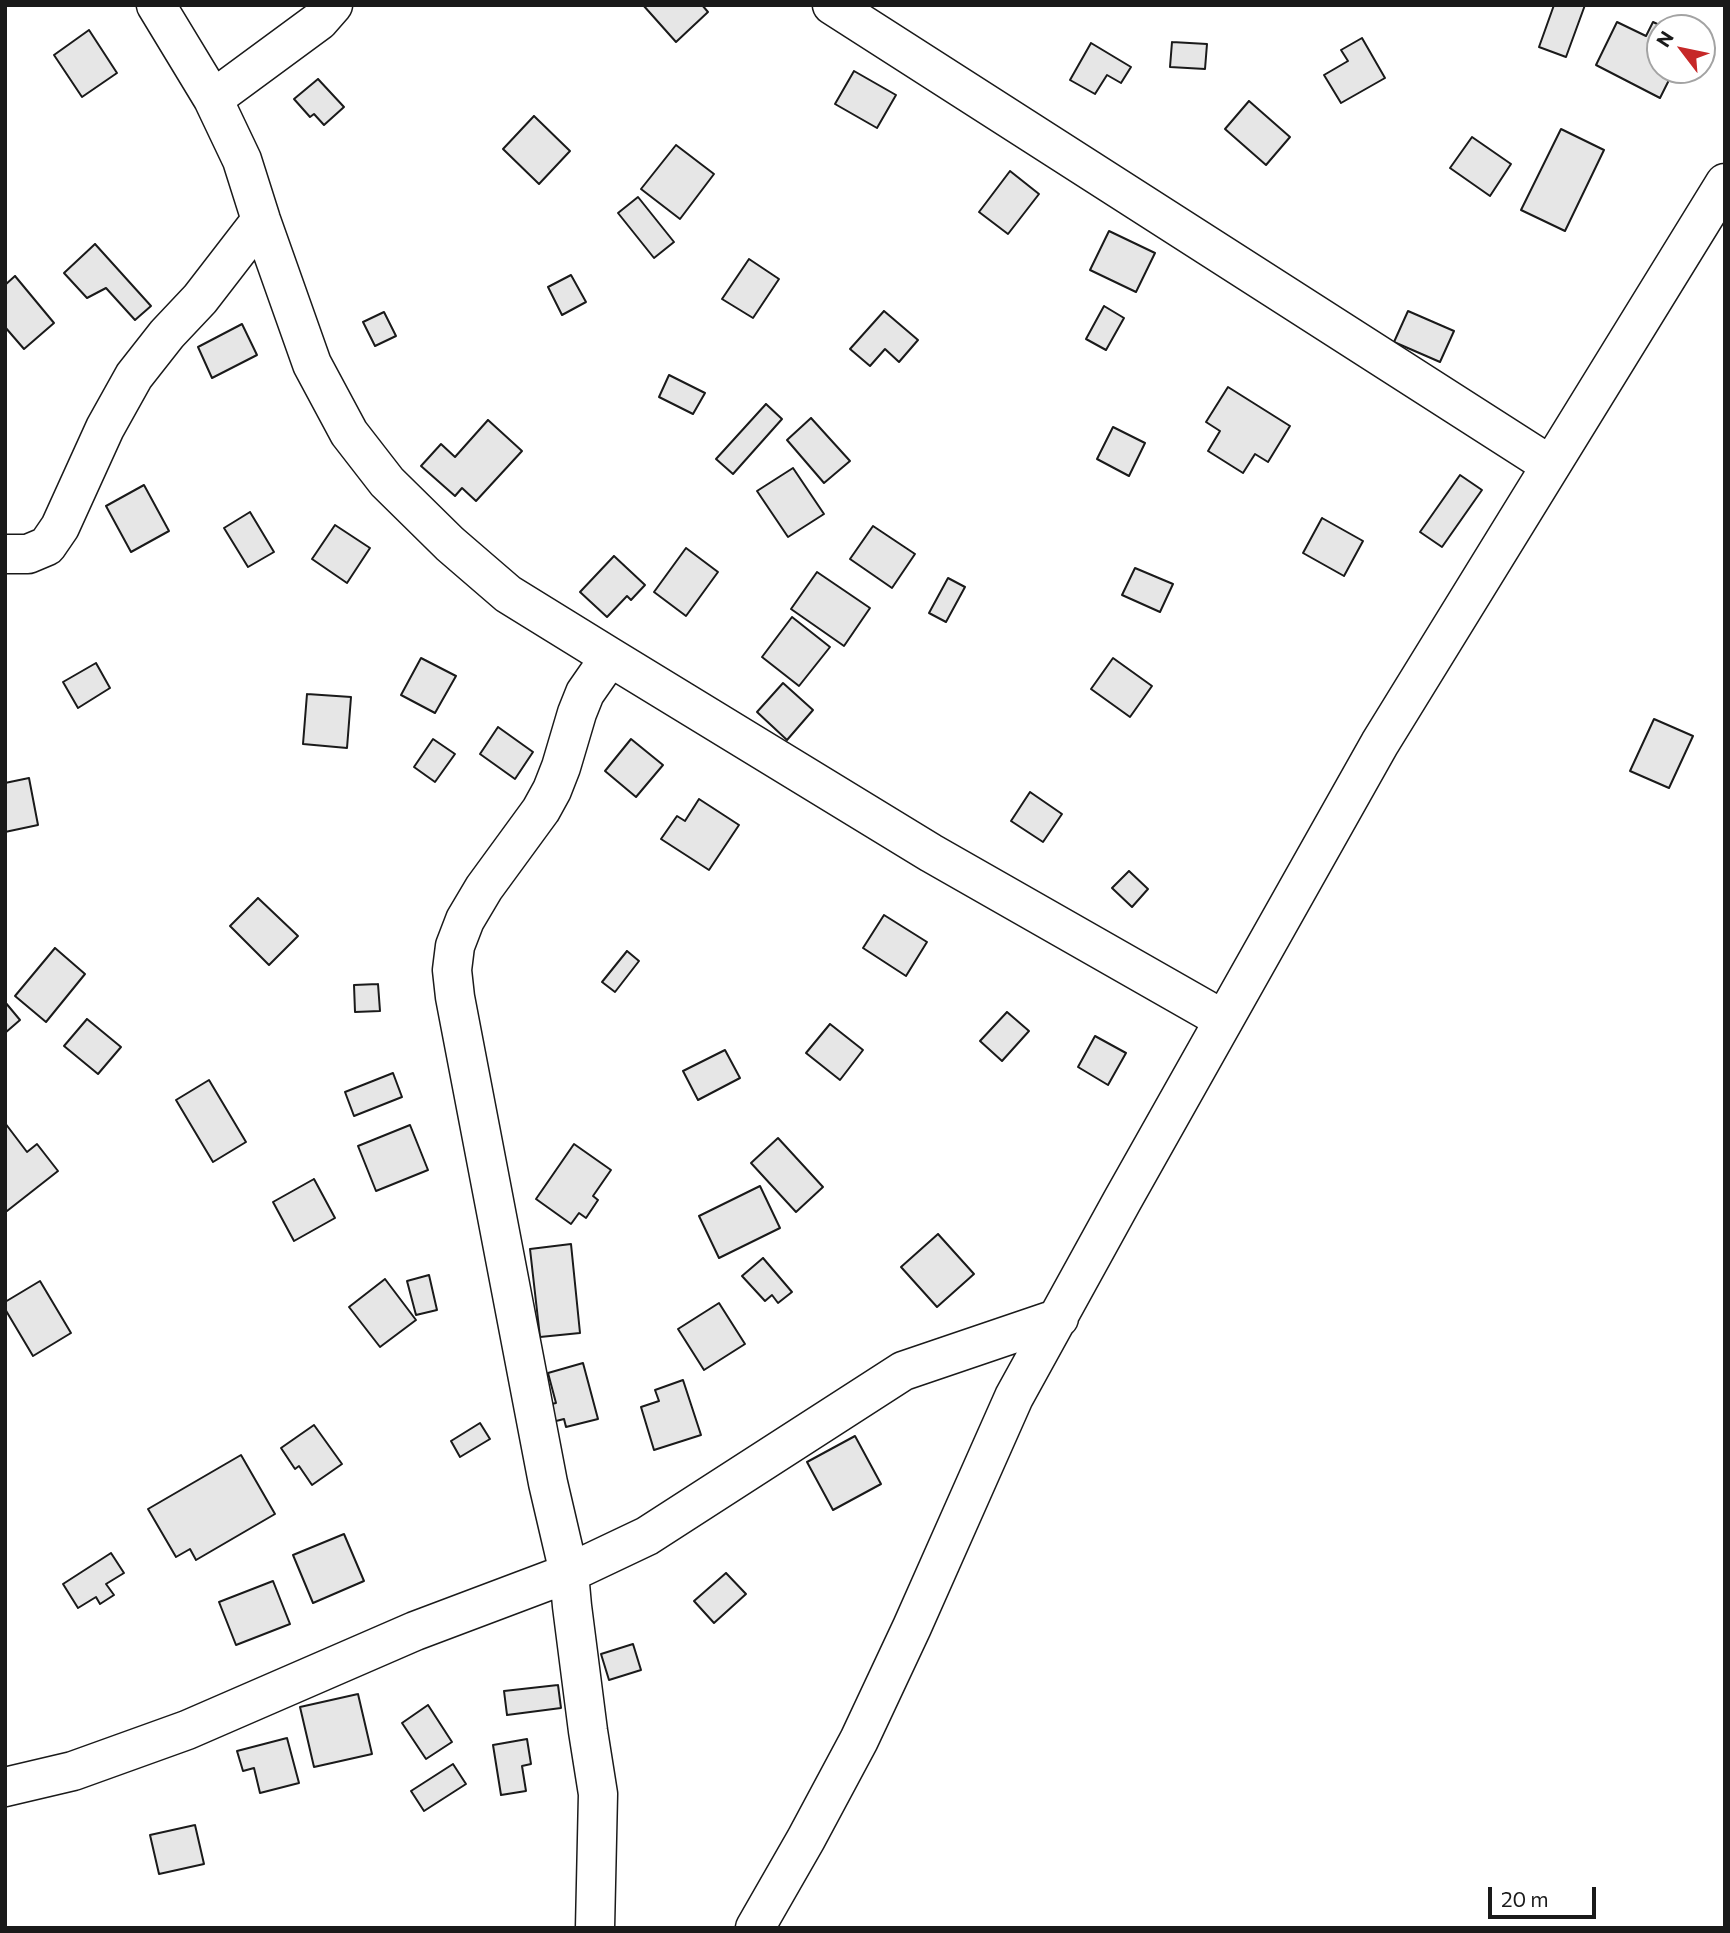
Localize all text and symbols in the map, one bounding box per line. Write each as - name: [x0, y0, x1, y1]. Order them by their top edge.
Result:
- north arrow: [1646, 14, 1716, 84]
- text: N: [1651, 27, 1678, 51]
- scale bar: [1492, 1874, 1600, 1918]
- text: 20 m: [1501, 1886, 1549, 1911]

